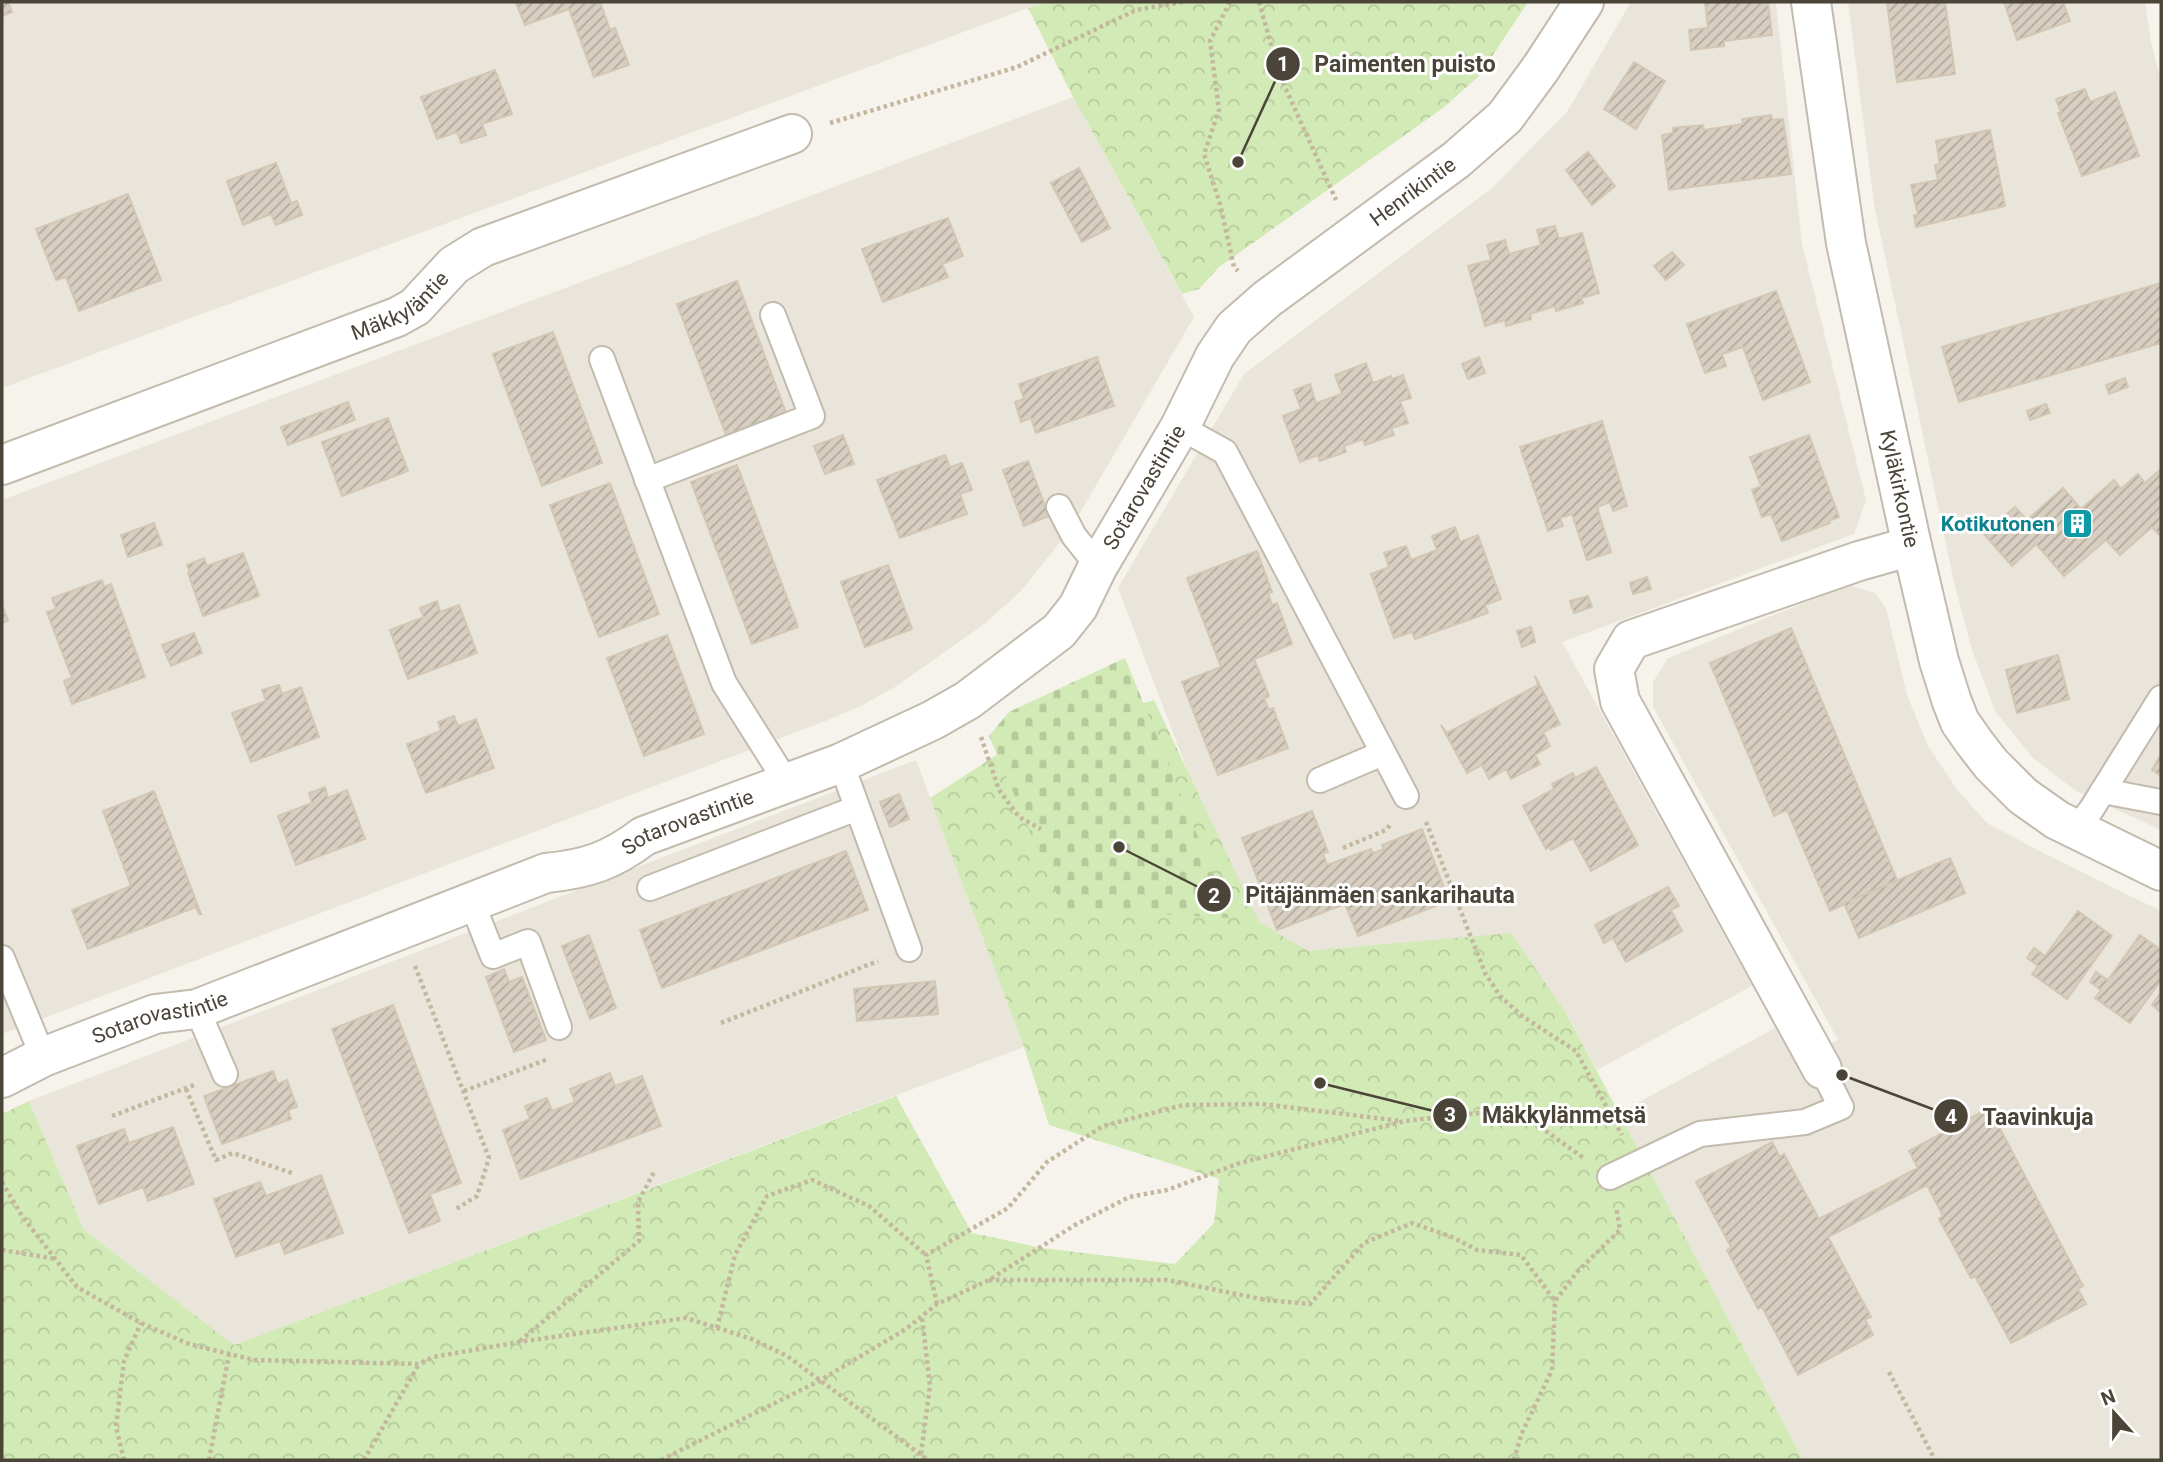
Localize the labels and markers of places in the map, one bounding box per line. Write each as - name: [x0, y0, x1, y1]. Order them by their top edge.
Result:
- callout: Paimenten puisto: [1265, 42, 1509, 86]
- building icon: Kotikutonen: [2061, 507, 2095, 541]
- place label: Kotikutonen: [1941, 512, 2055, 536]
- callout: Pitäjänmäen sankarihauta: [1196, 873, 1529, 917]
- callout: Mäkkylänmetsä: [1433, 1093, 1660, 1137]
- callout: Taavinkuja: [1934, 1094, 2108, 1138]

